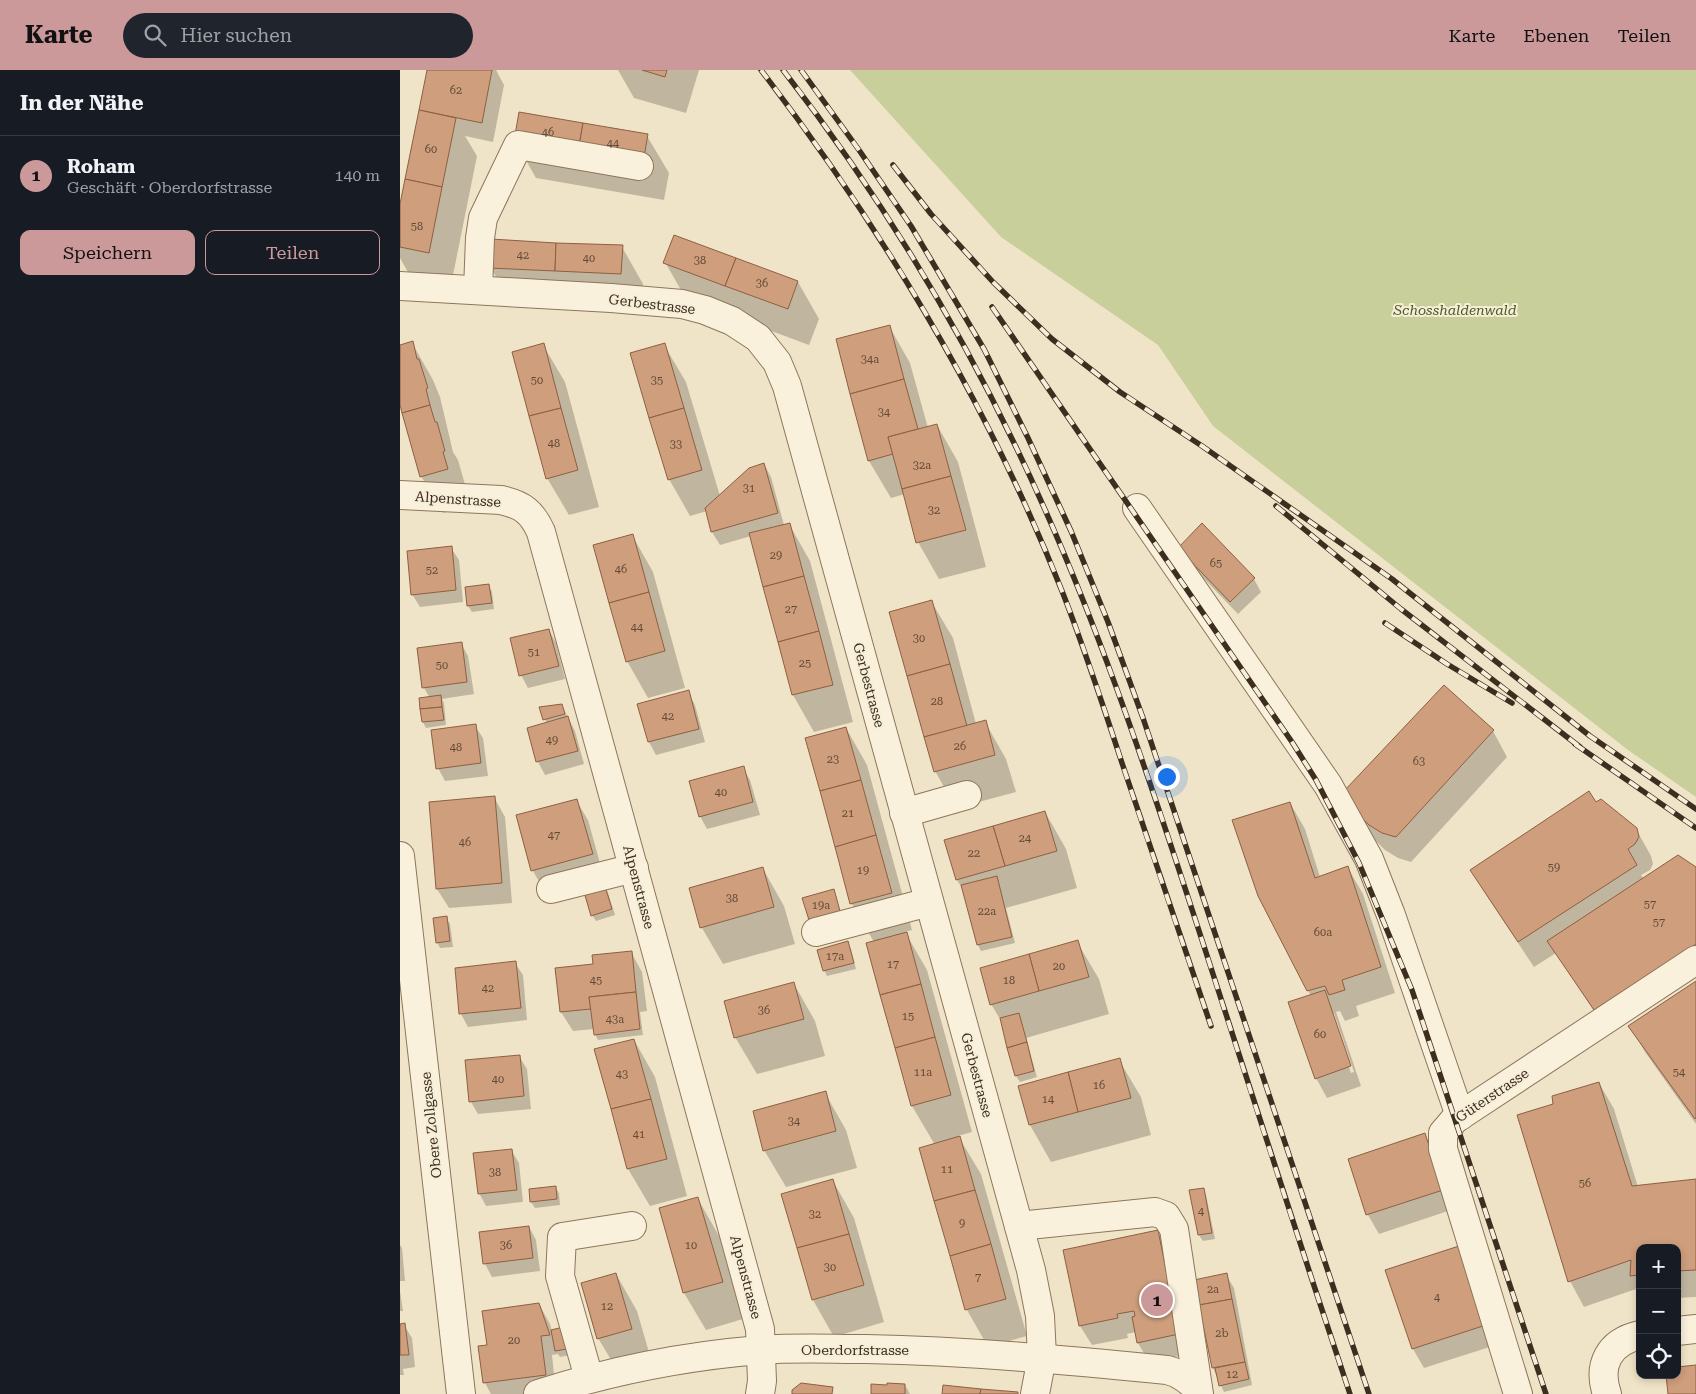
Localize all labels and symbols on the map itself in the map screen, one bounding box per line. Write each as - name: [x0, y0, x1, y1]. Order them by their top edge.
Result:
- house number: 62: [450, 84, 462, 97]
- house number: 46: [542, 126, 554, 139]
- house number: 44: [607, 137, 620, 150]
- house number: 60: [425, 143, 437, 156]
- house number: 58: [411, 220, 423, 233]
- house number: 42: [517, 249, 529, 262]
- house number: 40: [583, 252, 595, 265]
- house number: 38: [694, 254, 706, 267]
- house number: 36: [756, 277, 768, 290]
- street label: Gerbestrasse: [608, 291, 697, 317]
- park label: Schosshaldenwald: [1392, 302, 1517, 318]
- house number: 34a: [861, 353, 879, 366]
- house number: 50: [531, 374, 543, 387]
- house number: 35: [651, 374, 663, 387]
- house number: 34: [878, 406, 891, 419]
- house number: 48: [548, 437, 560, 450]
- house number: 33: [670, 438, 682, 451]
- house number: 32a: [913, 459, 931, 472]
- house number: 31: [743, 482, 755, 495]
- street label: Alpenstrasse: [414, 488, 502, 510]
- house number: 32: [928, 504, 940, 517]
- house number: 29: [770, 549, 782, 562]
- house number: 65: [1210, 557, 1222, 570]
- house number: 46: [615, 563, 627, 576]
- house number: 52: [426, 564, 438, 577]
- house number: 27: [785, 603, 797, 616]
- house number: 44: [631, 621, 644, 634]
- house number: 30: [913, 632, 925, 645]
- street label: Gerbestrasse: [850, 641, 888, 730]
- house number: 51: [528, 646, 540, 659]
- house number: 25: [799, 657, 811, 670]
- house number: 50: [436, 659, 448, 672]
- house number: 28: [931, 695, 943, 708]
- house number: 42: [662, 710, 674, 723]
- house number: 49: [546, 734, 558, 747]
- house number: 26: [954, 740, 966, 753]
- house number: 48: [450, 741, 462, 754]
- house number: 23: [827, 753, 839, 766]
- house number: 63: [1413, 755, 1425, 768]
- your location: [1154, 764, 1180, 790]
- house number: 40: [715, 786, 727, 799]
- house number: 21: [842, 807, 854, 820]
- house number: 47: [548, 829, 560, 842]
- house number: 24: [1019, 832, 1032, 845]
- house number: 46: [459, 836, 471, 849]
- street label: Alpenstrasse: [620, 843, 658, 931]
- house number: 22: [968, 847, 980, 860]
- house number: 59: [1548, 861, 1560, 874]
- house number: 19: [857, 864, 869, 877]
- house number: 38: [726, 892, 738, 905]
- house number: 57: [1644, 898, 1656, 911]
- house number: 19a: [812, 899, 830, 912]
- house number: 22a: [978, 905, 996, 918]
- house number: 57: [1653, 916, 1665, 929]
- house number: 60a: [1314, 926, 1332, 939]
- house number: 17a: [826, 950, 844, 963]
- house number: 17: [887, 958, 899, 971]
- house number: 20: [1053, 960, 1065, 973]
- house number: 45: [590, 974, 602, 987]
- house number: 18: [1003, 974, 1015, 987]
- house number: 42: [482, 982, 494, 995]
- house number: 36: [758, 1004, 770, 1017]
- house number: 15: [902, 1010, 914, 1023]
- house number: 43a: [606, 1013, 624, 1026]
- house number: 60: [1314, 1028, 1326, 1041]
- street label: Gerbestrasse: [958, 1031, 996, 1120]
- street label: Güterstrasse: [1453, 1065, 1532, 1125]
- house number: 11a: [914, 1066, 932, 1079]
- house number: 54: [1673, 1066, 1686, 1079]
- house number: 43: [616, 1068, 628, 1081]
- street label: Obere Zollgasse: [417, 1071, 445, 1179]
- house number: 40: [492, 1073, 504, 1086]
- house number: 16: [1093, 1079, 1105, 1092]
- house number: 14: [1042, 1093, 1055, 1106]
- house number: 34: [788, 1115, 801, 1128]
- house number: 41: [633, 1128, 645, 1141]
- house number: 11: [941, 1163, 953, 1176]
- house number: 38: [489, 1166, 501, 1179]
- house number: 56: [1579, 1177, 1591, 1190]
- house number: 4: [1198, 1205, 1205, 1218]
- house number: 32: [809, 1208, 821, 1221]
- house number: 9: [959, 1217, 965, 1230]
- street label: Alpenstrasse: [727, 1233, 765, 1321]
- house number: 36: [500, 1239, 512, 1252]
- house number: 10: [685, 1239, 697, 1252]
- house number: 30: [824, 1261, 836, 1274]
- house number: 7: [975, 1271, 981, 1284]
- pin: 1: [1141, 1281, 1173, 1319]
- house number: 2a: [1207, 1283, 1219, 1296]
- house number: 4: [1434, 1291, 1441, 1304]
- house number: 12: [601, 1300, 613, 1313]
- house number: 2b: [1215, 1327, 1229, 1340]
- house number: 20: [508, 1334, 520, 1347]
- street label: Oberdorfstrasse: [801, 1342, 909, 1358]
- house number: 12: [1226, 1368, 1238, 1381]

